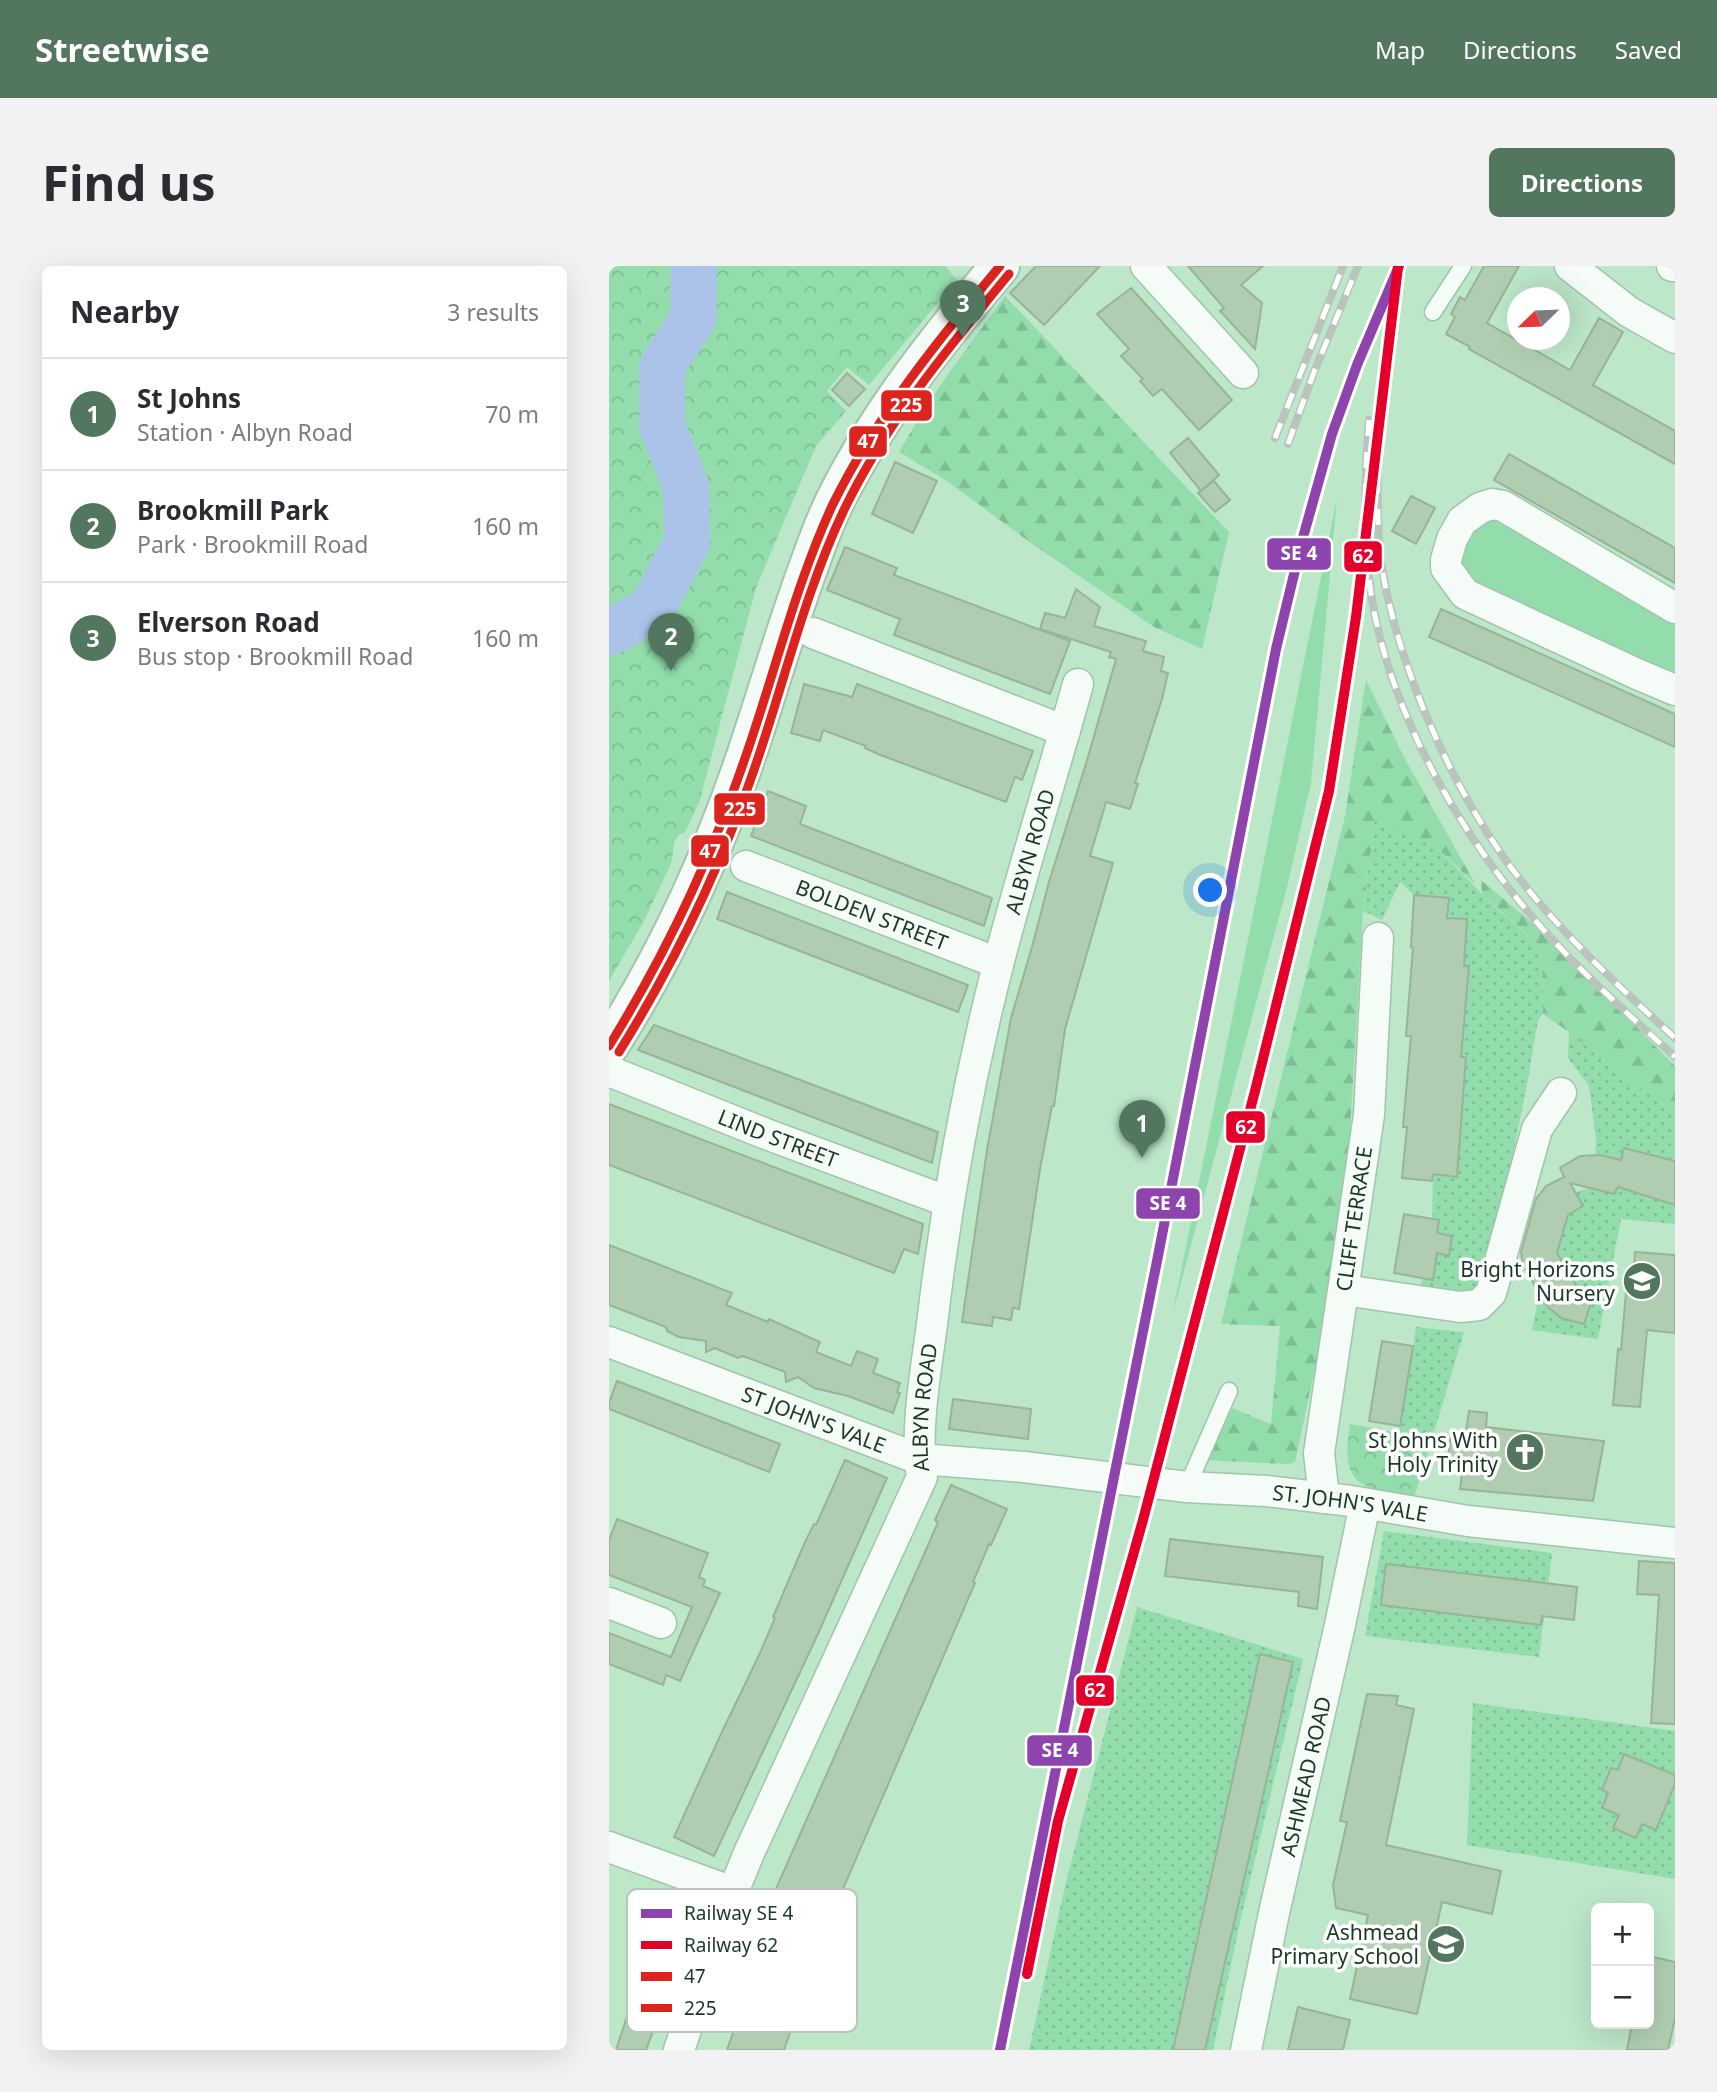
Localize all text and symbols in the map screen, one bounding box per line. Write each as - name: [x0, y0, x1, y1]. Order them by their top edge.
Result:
- text: Streetwise: [35, 27, 210, 72]
- text: Map: [1375, 33, 1425, 66]
- text: Directions: [1463, 33, 1577, 66]
- text: Saved: [1615, 33, 1682, 66]
- button: Directions: [1489, 148, 1675, 217]
- text: Find us: [42, 149, 216, 215]
- pin: 3: [940, 280, 986, 338]
- north arrow: [1507, 287, 1570, 350]
- text: Nearby: [70, 291, 179, 332]
- text: 3 results: [447, 296, 539, 328]
- text: St Johns: [137, 380, 241, 416]
- line badge: 225: [880, 389, 933, 422]
- text: 225: [890, 392, 922, 418]
- text: 1: [86, 398, 100, 430]
- text: 70 m: [485, 398, 539, 430]
- text: Station · Albyn Road: [137, 416, 353, 448]
- line badge: 47: [848, 425, 888, 458]
- text: 47: [857, 428, 879, 454]
- text: Brookmill Park: [137, 492, 329, 528]
- text: 2: [86, 510, 100, 542]
- text: 160 m: [472, 510, 539, 542]
- text: Park · Brookmill Road: [137, 528, 368, 560]
- line badge: SE 4: [1266, 537, 1332, 571]
- text: SE 4: [1281, 540, 1318, 566]
- line badge: 62: [1343, 540, 1383, 573]
- text: 62: [1352, 543, 1374, 569]
- text: Elverson Road: [137, 604, 320, 640]
- pin: 2: [648, 613, 694, 671]
- text: 3: [86, 622, 100, 654]
- text: 160 m: [472, 622, 539, 654]
- text: Bus stop · Brookmill Road: [137, 640, 413, 672]
- street label: ALBYN ROAD: [998, 785, 1061, 917]
- line badge: 225: [713, 792, 766, 826]
- text: 225: [724, 796, 756, 822]
- line badge: 47: [690, 834, 730, 868]
- text: 47: [699, 838, 721, 864]
- street label: BOLDEN STREET: [792, 873, 952, 957]
- your location: [1193, 873, 1227, 907]
- pin: 1: [1119, 1100, 1165, 1158]
- street label: LIND STREET: [714, 1102, 842, 1174]
- line badge: 62: [1225, 1110, 1266, 1144]
- text: 62: [1235, 1114, 1257, 1140]
- street label: CLIFF TERRACE: [1329, 1144, 1378, 1293]
- line badge: SE 4: [1135, 1187, 1201, 1220]
- text: SE 4: [1150, 1190, 1187, 1216]
- place label: Bright Horizons Nursery: [1460, 1255, 1615, 1307]
- school or university icon: Bright Horizons Nursery: [1621, 1260, 1663, 1302]
- street label: ALBYN ROAD: [906, 1341, 943, 1473]
- street label: ST JOHN'S VALE: [738, 1379, 890, 1459]
- place label: St Johns With Holy Trinity: [1368, 1426, 1498, 1478]
- church icon: St Johns With Holy Trinity: [1504, 1431, 1546, 1473]
- street label: ST. JOHN'S VALE: [1271, 1478, 1430, 1528]
- line badge: 62: [1075, 1674, 1115, 1707]
- text: 62: [1084, 1677, 1106, 1703]
- street label: ASHMEAD ROAD: [1273, 1694, 1337, 1859]
- line badge: SE 4: [1026, 1734, 1093, 1767]
- text: SE 4: [1042, 1737, 1079, 1763]
- legend: [627, 1889, 857, 2032]
- text: Railway SE 4: [684, 1900, 793, 1926]
- map controls: [1591, 1903, 1654, 2029]
- button: +: [1591, 1903, 1654, 1966]
- place label: Ashmead Primary School: [1271, 1918, 1419, 1970]
- school or university icon: Ashmead Primary School: [1425, 1923, 1467, 1965]
- text: Railway 62: [684, 1932, 778, 1958]
- text: 47: [684, 1963, 706, 1989]
- button: −: [1591, 1966, 1654, 2029]
- text: 225: [684, 1995, 717, 2021]

